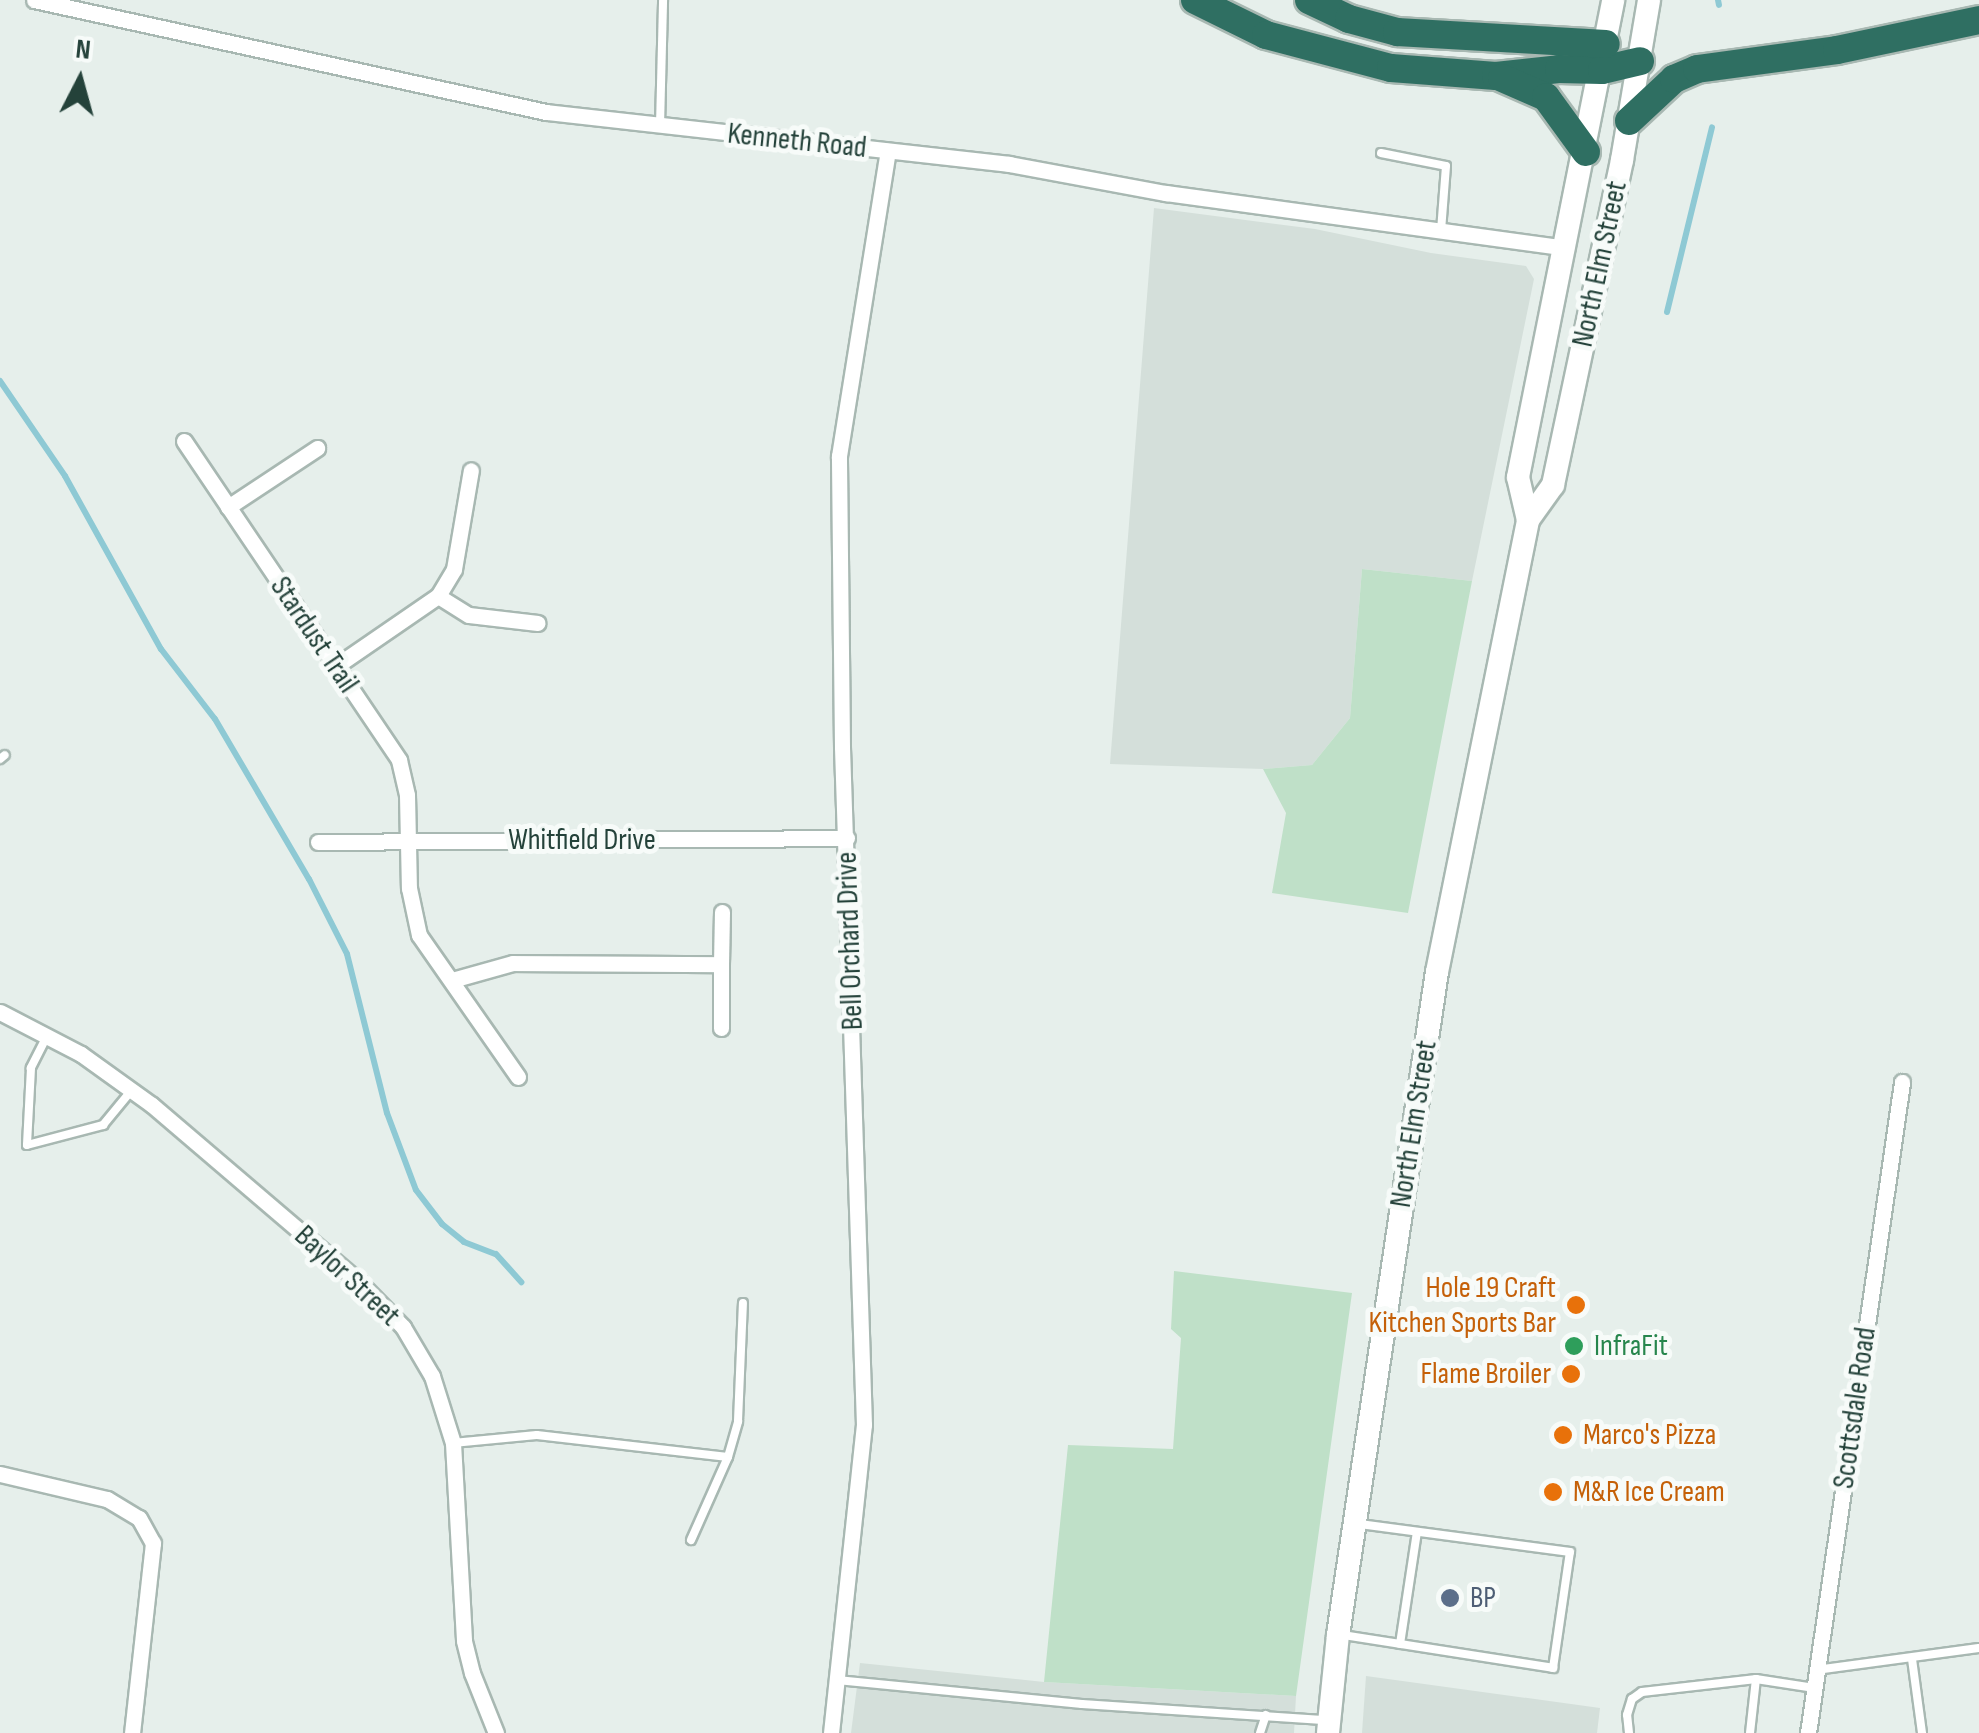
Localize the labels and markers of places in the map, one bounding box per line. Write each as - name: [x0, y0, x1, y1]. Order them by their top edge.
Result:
- place label: Hole 19 Craft Kitchen Sports Bar: [1369, 1270, 1556, 1340]
- marker: Hole 19 Craft Kitchen Sports Bar: [1565, 1294, 1587, 1316]
- place label: InfraFit: [1594, 1328, 1668, 1364]
- marker: InfraFit: [1563, 1335, 1585, 1357]
- place label: Flame Broiler: [1421, 1356, 1551, 1392]
- marker: Flame Broiler: [1560, 1363, 1582, 1385]
- place label: Marco's Pizza: [1583, 1417, 1716, 1453]
- marker: Marco's Pizza: [1552, 1424, 1574, 1446]
- place label: M&R Ice Cream: [1573, 1474, 1725, 1510]
- marker: M&R Ice Cream: [1542, 1481, 1564, 1503]
- place label: BP: [1470, 1580, 1496, 1616]
- marker: BP: [1439, 1587, 1461, 1609]

